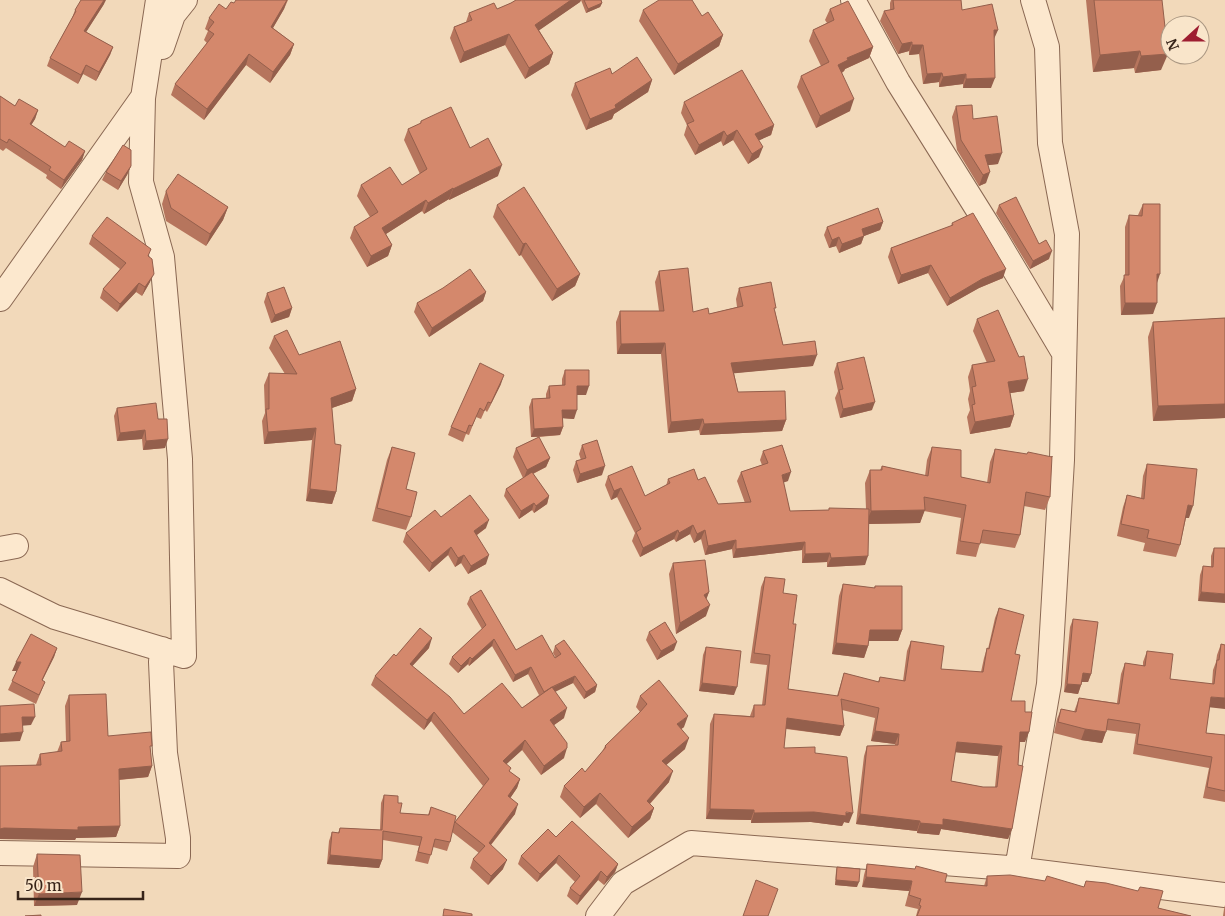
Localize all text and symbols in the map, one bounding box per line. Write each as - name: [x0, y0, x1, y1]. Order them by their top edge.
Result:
- north arrow: [1160, 15, 1210, 65]
- text: N: [1162, 36, 1183, 53]
- scale bar: [18, 868, 142, 900]
- text: 50 m: [25, 876, 62, 895]

